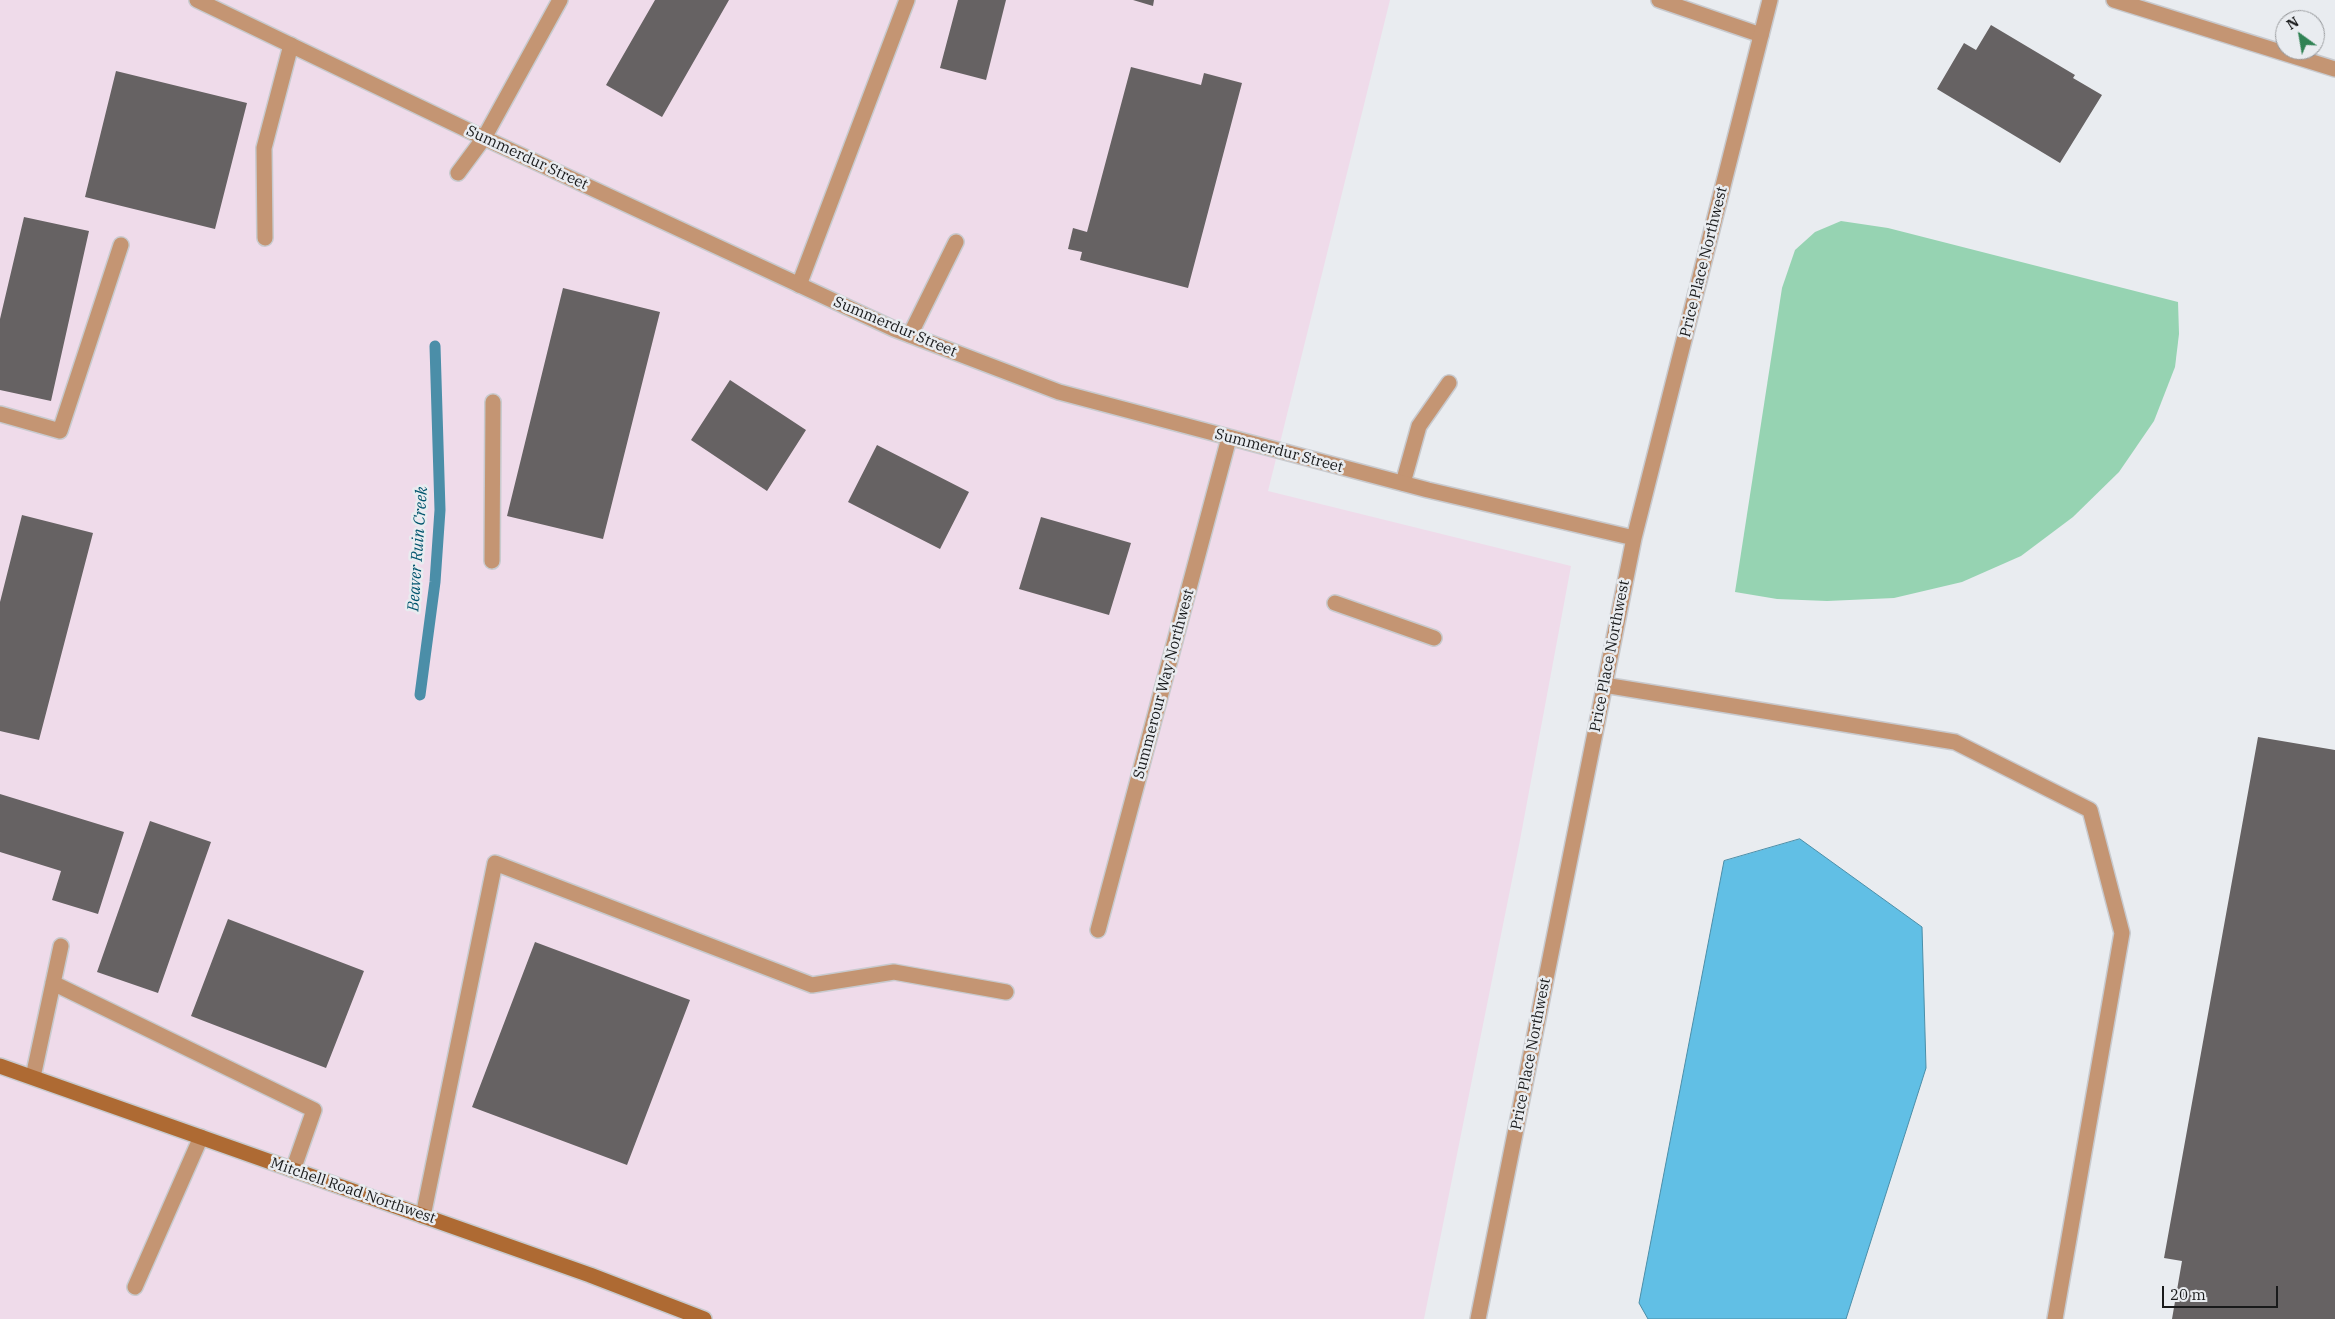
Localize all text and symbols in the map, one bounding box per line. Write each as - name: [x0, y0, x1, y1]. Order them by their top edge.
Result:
- north arrow: [2275, 10, 2325, 60]
- text: N: [2283, 13, 2302, 34]
- street label: Summerdur Street: [463, 122, 591, 194]
- street label: Price Place Northwest: [1677, 185, 1731, 339]
- street label: Summerdur Street: [831, 293, 959, 361]
- street label: Summerdur Street: [1213, 425, 1345, 477]
- water label: Beaver Ruin Creek: [404, 486, 432, 612]
- street label: Price Place Northwest: [1586, 579, 1634, 733]
- street label: Summerour Way Northwest: [1130, 587, 1198, 781]
- street label: Price Place Northwest: [1507, 977, 1555, 1131]
- street label: Mitchell Road Northwest: [268, 1154, 438, 1228]
- scale bar: [2165, 1276, 2281, 1308]
- text: 20 m: [2170, 1285, 2206, 1304]

